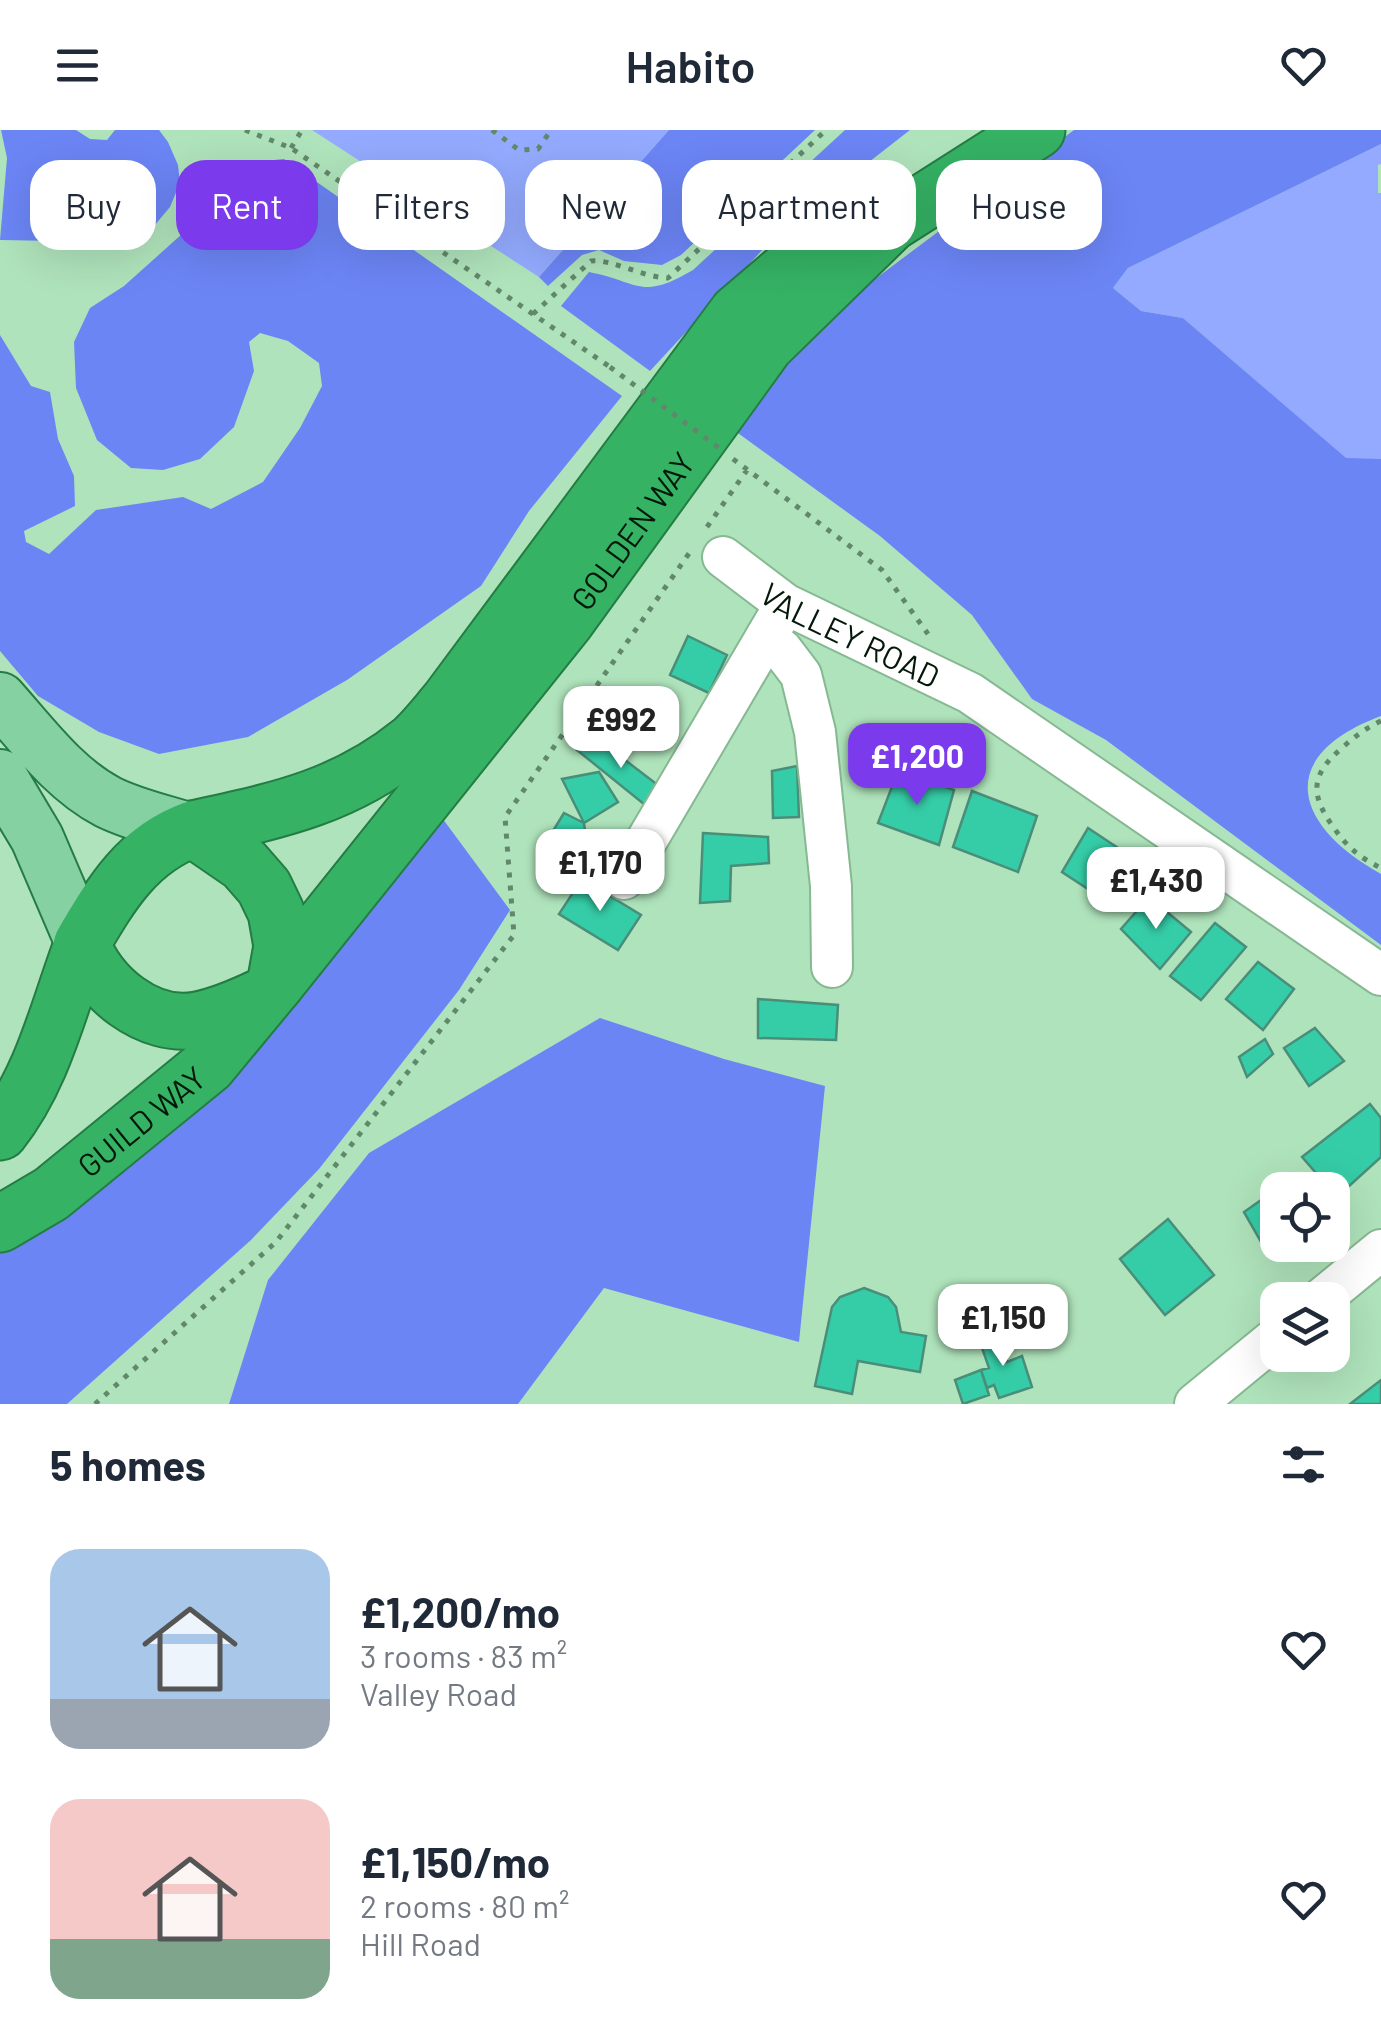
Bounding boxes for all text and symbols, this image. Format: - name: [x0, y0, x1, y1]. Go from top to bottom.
- icon: menu: [50, 38, 105, 93]
- text: Habito: [625, 38, 756, 92]
- icon: heart: [1276, 38, 1331, 93]
- chip: Buy: [30, 160, 156, 250]
- chip: Rent: [176, 160, 318, 250]
- chip: Filters: [338, 160, 505, 250]
- chip: New: [525, 160, 662, 250]
- chip: Apartment: [682, 160, 916, 250]
- chip: House: [936, 160, 1102, 250]
- street label: GOLDEN WAY: [562, 444, 702, 617]
- street label: VALLEY ROAD: [754, 574, 946, 695]
- pin: £992: [562, 686, 680, 771]
- text: £992: [585, 699, 657, 737]
- pin: £1,200: [836, 723, 998, 808]
- text: £1,200: [870, 736, 964, 774]
- pin: £1,170: [519, 829, 681, 914]
- text: £1,170: [558, 842, 642, 880]
- pin: £1,430: [1075, 847, 1237, 932]
- text: £1,430: [1109, 860, 1203, 898]
- street label: GUILD WAY: [69, 1058, 212, 1184]
- map controls: [1260, 1172, 1350, 1372]
- button: locate: [1260, 1172, 1350, 1262]
- button: layers: [1260, 1282, 1350, 1372]
- pin: £1,150: [922, 1284, 1084, 1369]
- text: £1,150: [960, 1297, 1046, 1335]
- icon: filters: [1276, 1437, 1331, 1492]
- text: 5 homes: [50, 1439, 206, 1489]
- text: £1,200/mo: [360, 1586, 560, 1636]
- icon: home: [130, 1589, 250, 1709]
- icon: heart: [1276, 1622, 1331, 1677]
- text: 3 rooms · 83 m²: [360, 1636, 567, 1674]
- text: Valley Road: [360, 1674, 517, 1712]
- text: £1,150/mo: [360, 1836, 550, 1886]
- icon: home: [130, 1839, 250, 1959]
- icon: heart: [1276, 1872, 1331, 1927]
- text: 2 rooms · 80 m²: [360, 1886, 569, 1924]
- text: Hill Road: [360, 1924, 481, 1962]

